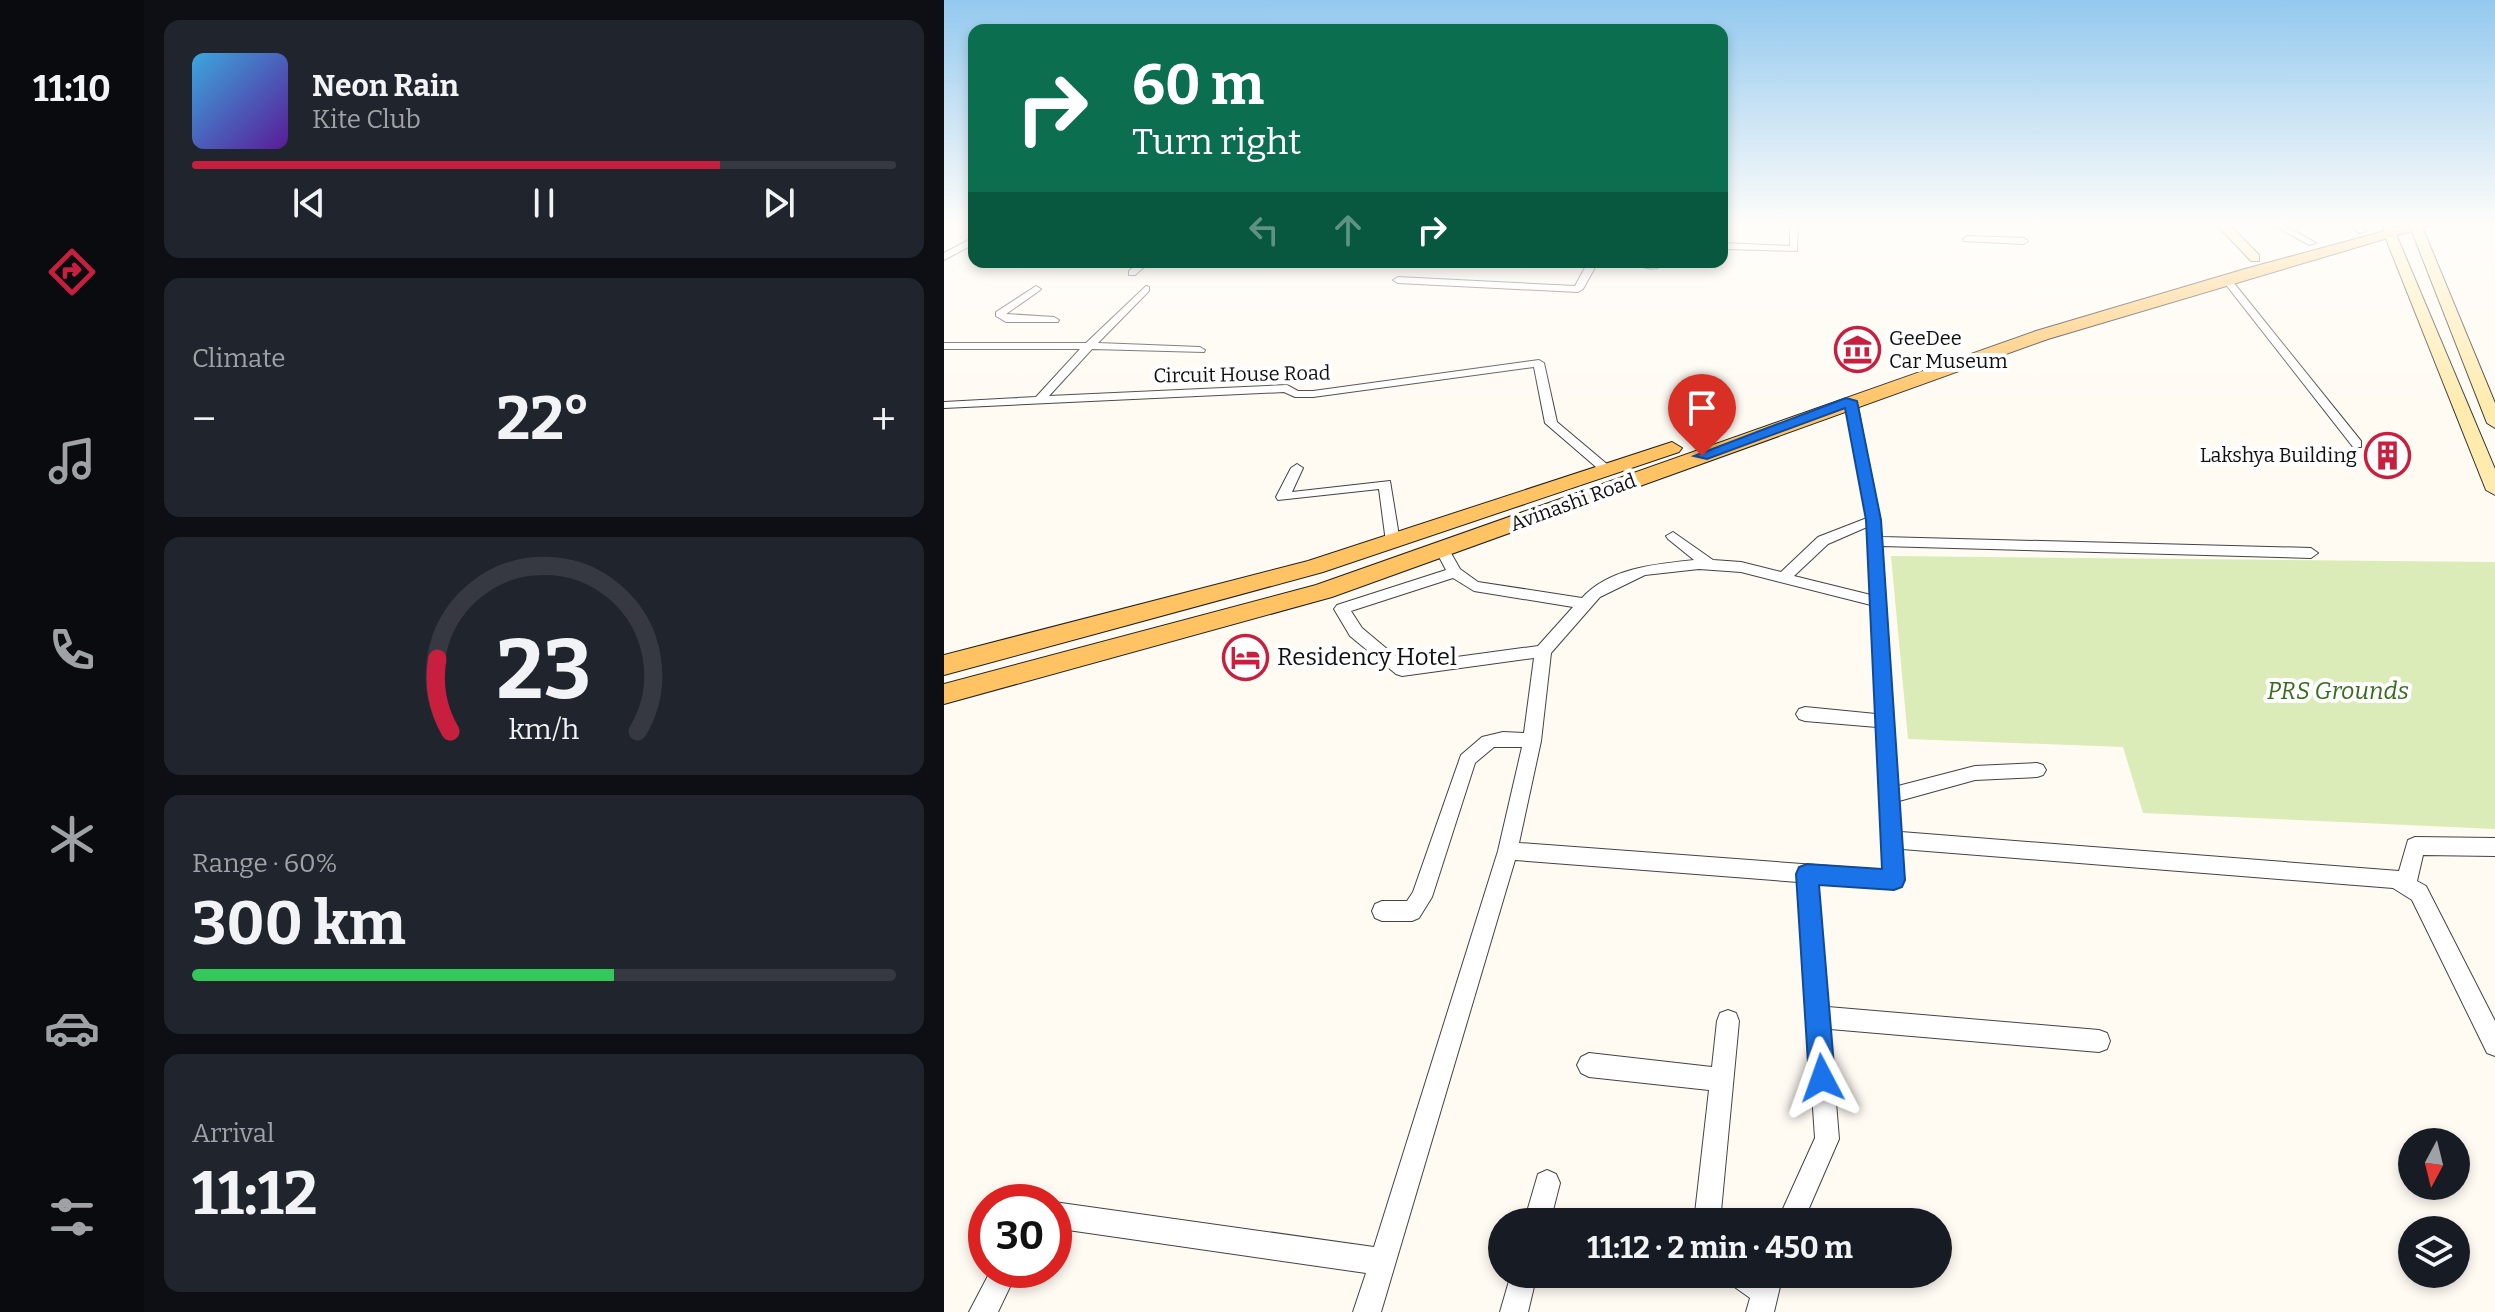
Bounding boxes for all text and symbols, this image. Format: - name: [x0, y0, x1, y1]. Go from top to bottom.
- text: 60 m: [1132, 52, 1264, 119]
- icon: right: [1000, 56, 1104, 160]
- text: 11:10: [33, 67, 111, 111]
- text: Neon Rain: [312, 68, 459, 104]
- text: Kite Club: [312, 104, 421, 135]
- text: Turn right: [1132, 120, 1301, 164]
- icon: previous: [287, 181, 331, 225]
- icon: pause: [522, 181, 566, 225]
- icon: next: [757, 181, 801, 225]
- icon: left: [1242, 208, 1286, 252]
- icon: ahead: [1326, 208, 1370, 252]
- icon: right: [1410, 208, 1454, 252]
- icon: directions: [44, 244, 100, 300]
- museum icon: GeeDee Car Museum: [1834, 326, 1882, 374]
- place label: GeeDee Car Museum: [1889, 326, 2007, 373]
- text: Climate: [192, 343, 286, 374]
- street label: Circuit House Road: [1153, 360, 1331, 388]
- pin: [1668, 374, 1736, 456]
- text: 22°: [497, 383, 591, 455]
- icon: arrive: [1680, 386, 1724, 430]
- text: −: [192, 393, 216, 446]
- text: +: [871, 393, 896, 446]
- building icon: Lakshya Building: [2364, 431, 2412, 479]
- icon: music: [44, 433, 100, 489]
- place label: Lakshya Building: [2200, 443, 2357, 467]
- street label: Avinashi Road: [1507, 468, 1639, 536]
- text: 23: [497, 620, 591, 720]
- icon: phone: [44, 622, 100, 678]
- hotel icon: Residency Hotel: [1222, 633, 1270, 681]
- place label: Residency Hotel: [1277, 643, 1457, 671]
- park label: PRS Grounds: [2267, 677, 2409, 705]
- text: km/h: [509, 712, 580, 747]
- icon: climate: [44, 811, 100, 867]
- text: Range · 60%: [192, 848, 338, 879]
- text: 300 km: [192, 888, 406, 960]
- icon: car: [44, 1000, 100, 1056]
- position arrow: [1780, 1036, 1864, 1120]
- text: Arrival: [192, 1118, 274, 1149]
- north arrow: [2398, 1128, 2470, 1200]
- map controls: [2398, 1128, 2470, 1288]
- text: 11:12: [192, 1158, 318, 1230]
- speed limit sign: 30: [968, 1184, 1072, 1288]
- icon: filters: [44, 1189, 100, 1245]
- button: layers: [2398, 1216, 2470, 1288]
- text: 11:12 · 2 min · 450 m: [1587, 1230, 1853, 1266]

